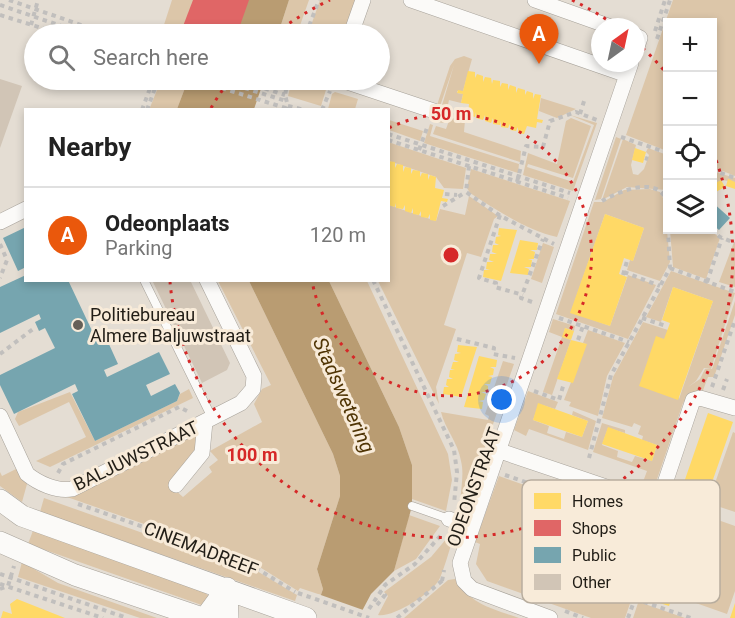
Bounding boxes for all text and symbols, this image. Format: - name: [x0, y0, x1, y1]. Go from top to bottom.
- pin: A: [520, 14, 558, 64]
- north arrow: [591, 18, 645, 72]
- map controls: [663, 18, 717, 234]
- button: +: [663, 18, 717, 72]
- search box: [24, 24, 390, 90]
- icon: search: [45, 41, 78, 74]
- text: Search here: [93, 45, 209, 70]
- button: −: [663, 72, 717, 126]
- text: 50 m: [431, 103, 471, 124]
- button: locate: [663, 126, 717, 180]
- text: Nearby: [48, 132, 131, 162]
- button: layers: [663, 180, 717, 234]
- text: Odeonplaats: [105, 211, 230, 236]
- text: A: [61, 223, 74, 247]
- text: 120 m: [310, 223, 366, 247]
- text: Parking: [105, 236, 172, 260]
- centre of rings: [441, 245, 461, 265]
- place label: Politiebureau Almere Baljuwstraat: [90, 304, 251, 346]
- marker: Politiebureau Almere Baljuwstraat: [71, 318, 85, 332]
- water label: Stadswetering: [308, 334, 380, 457]
- your location: [487, 385, 516, 414]
- street label: BALJUWSTRAAT: [70, 416, 202, 495]
- street label: ODEONSTRAAT: [442, 424, 505, 549]
- text: 100 m: [226, 444, 278, 465]
- legend: [522, 480, 720, 603]
- text: Homes: [572, 492, 623, 511]
- street label: CINEMADREEF: [141, 517, 261, 580]
- text: Shops: [572, 519, 617, 538]
- text: Public: [572, 546, 616, 565]
- text: Other: [572, 573, 612, 592]

